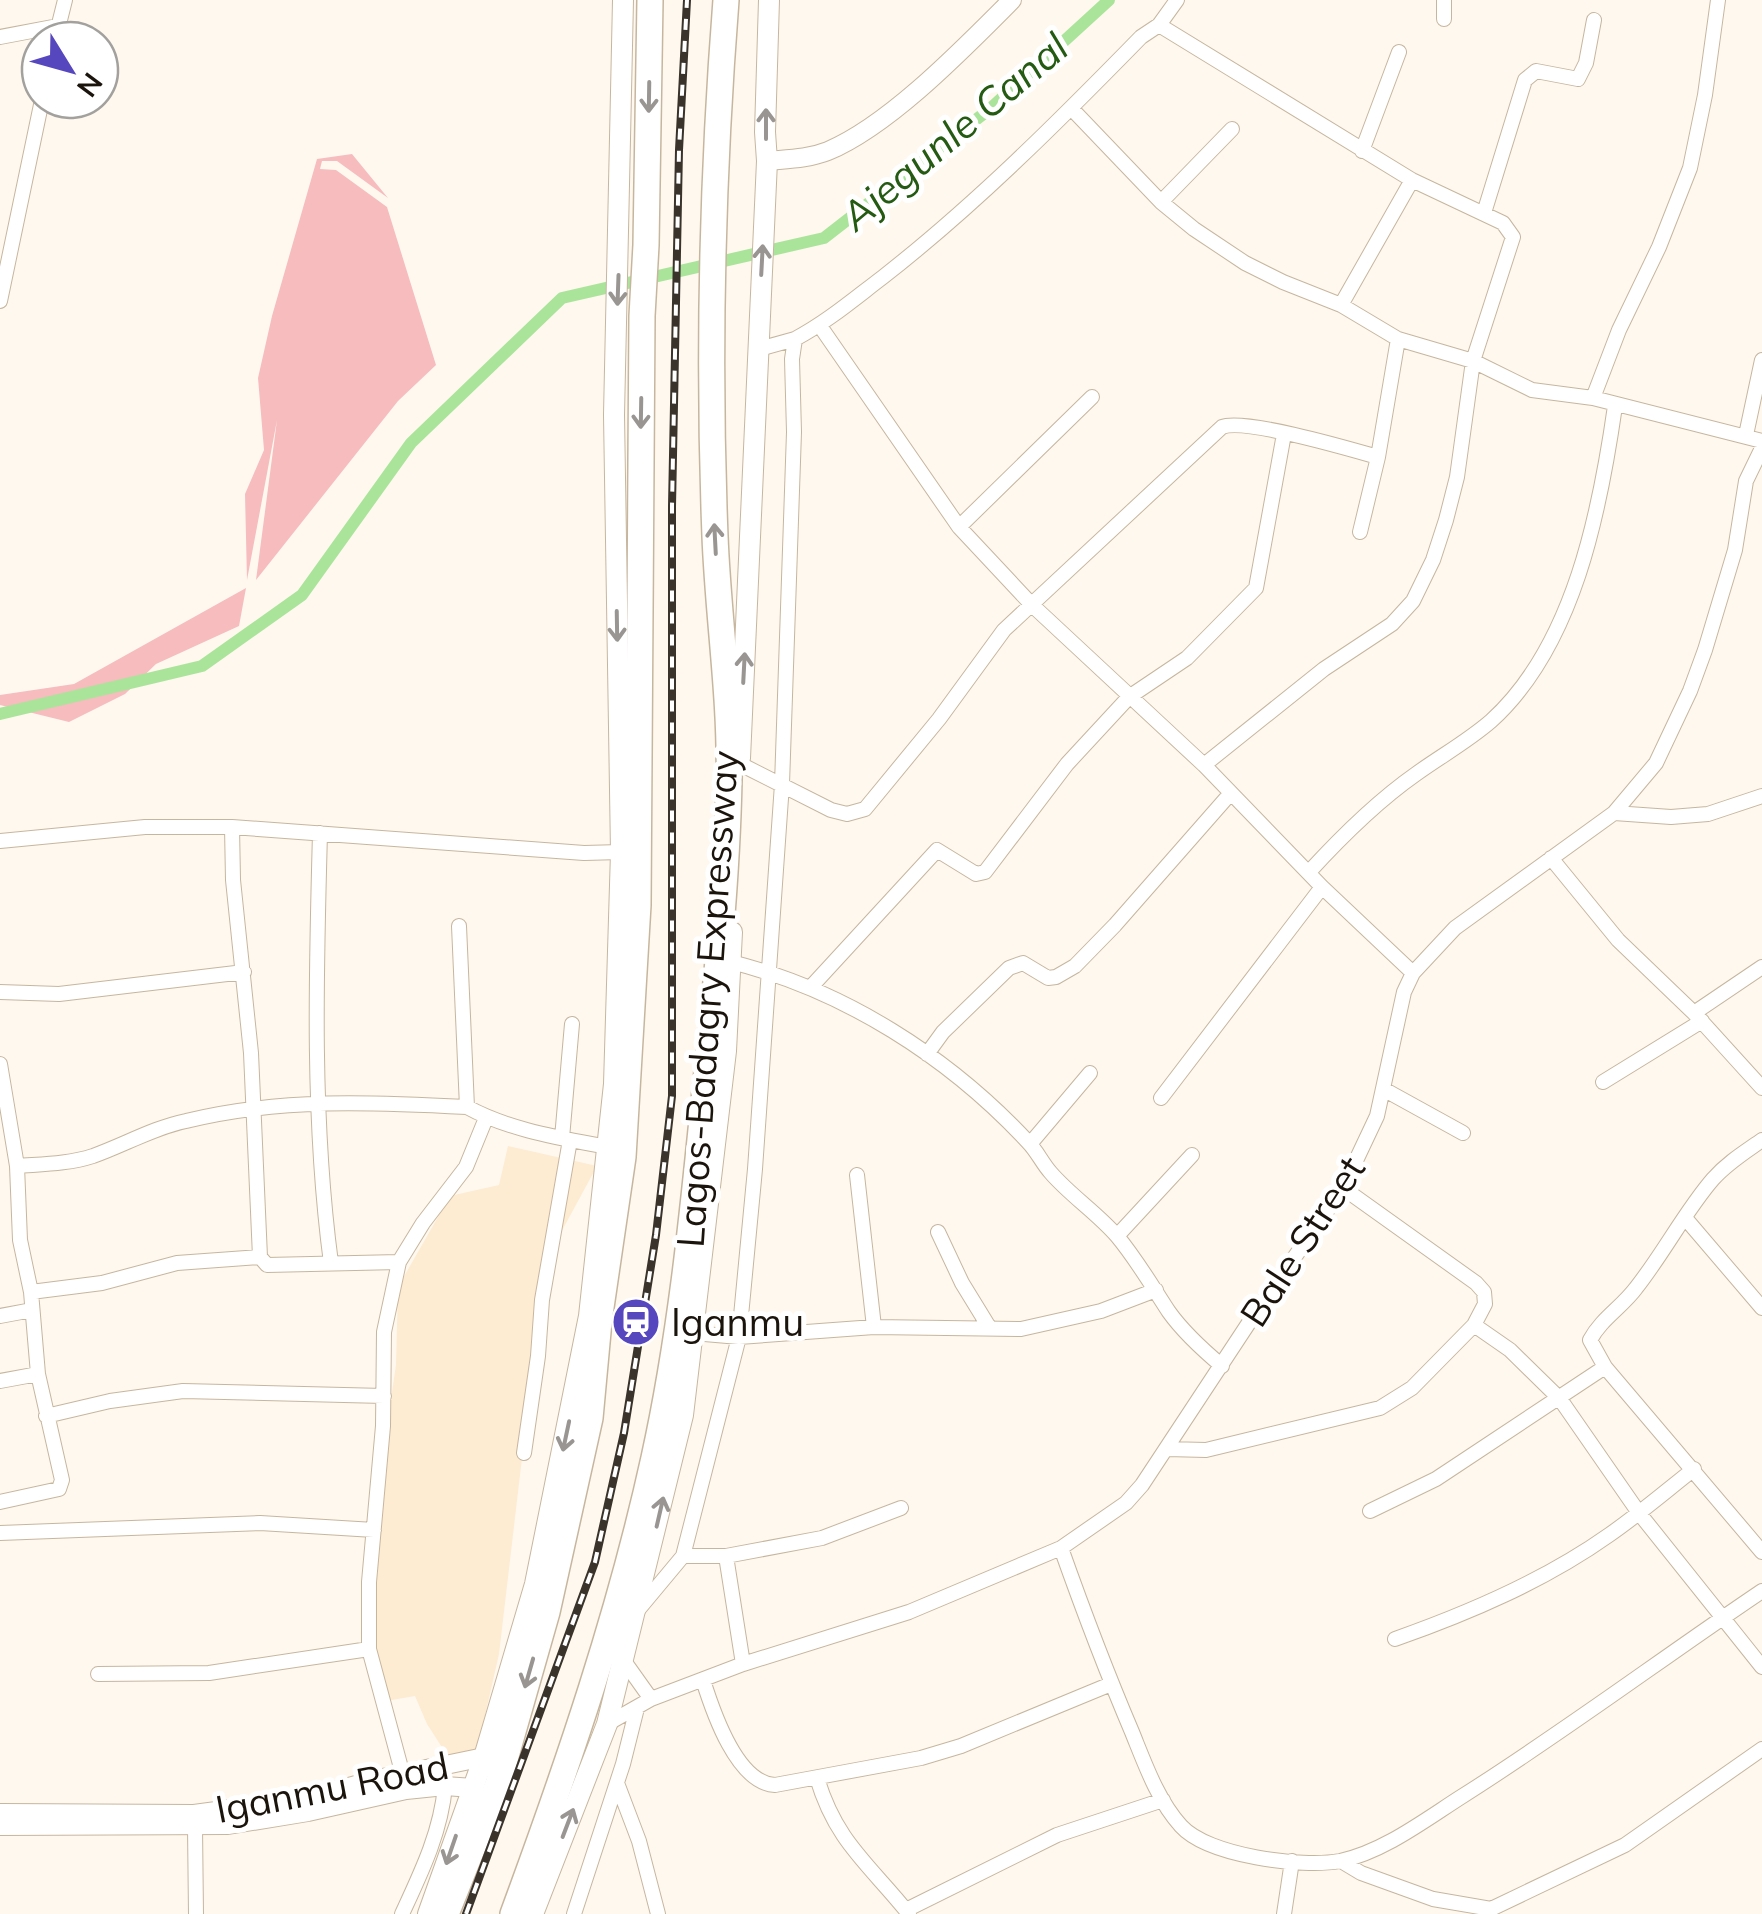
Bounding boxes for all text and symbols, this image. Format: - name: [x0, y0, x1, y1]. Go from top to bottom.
- north arrow: [20, 20, 120, 120]
- water label: Ajegunle Canal: [830, 21, 1078, 241]
- text: N: [70, 66, 111, 104]
- one-way arrow: [640, 81, 659, 113]
- one-way arrow: [756, 108, 775, 140]
- one-way arrow: [753, 244, 772, 276]
- one-way arrow: [608, 273, 627, 305]
- one-way arrow: [632, 396, 650, 429]
- one-way arrow: [706, 523, 725, 555]
- one-way arrow: [608, 610, 627, 642]
- one-way arrow: [735, 652, 754, 684]
- street label: Lagos-Badagry Expressway: [666, 749, 748, 1249]
- street label: Bale Street: [1229, 1147, 1375, 1335]
- station icon: Iganmu: [610, 1296, 662, 1348]
- place label: Iganmu: [671, 1298, 804, 1346]
- one-way arrow: [555, 1419, 574, 1451]
- one-way arrow: [652, 1497, 670, 1529]
- one-way arrow: [519, 1657, 538, 1688]
- street label: Iganmu Road: [211, 1741, 453, 1833]
- one-way arrow: [561, 1809, 579, 1839]
- one-way arrow: [441, 1833, 459, 1864]

